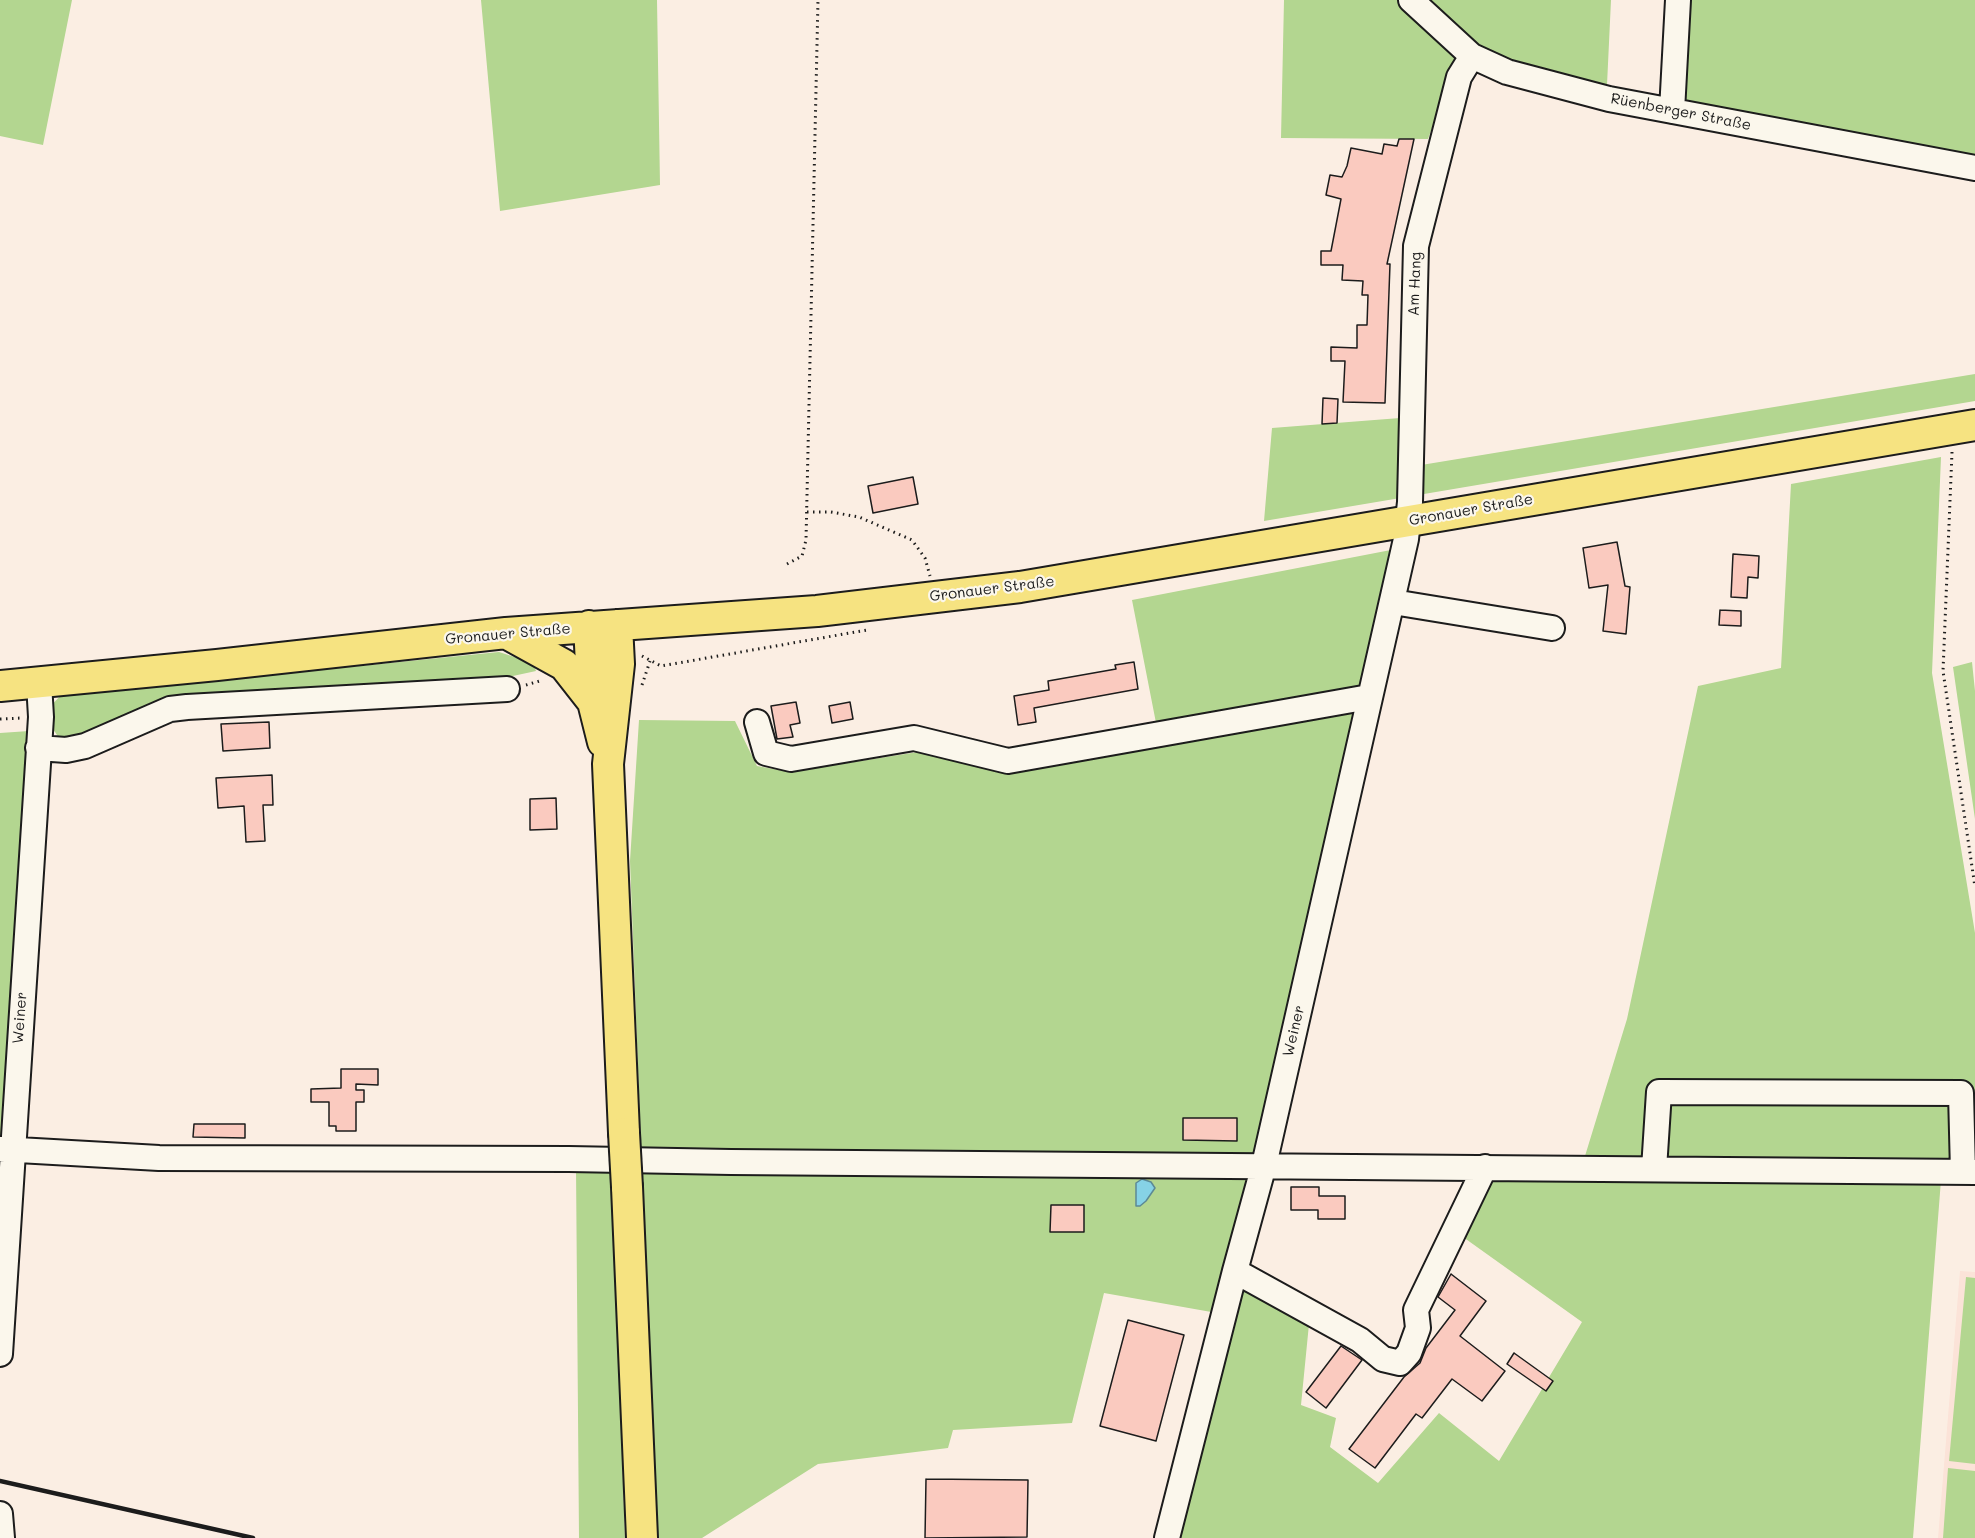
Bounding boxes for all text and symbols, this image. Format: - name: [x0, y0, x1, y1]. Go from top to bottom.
- street label: Rüenberger Straße: [1609, 90, 1753, 134]
- street label: Am Hang: [1405, 252, 1425, 316]
- street label: Gronauer Straße: [1408, 490, 1534, 530]
- street label: Gronauer Straße: [929, 572, 1055, 606]
- street label: Gronauer Straße: [445, 620, 571, 648]
- street label: Weiner: [9, 991, 31, 1045]
- street label: Weiner: [1279, 1004, 1309, 1058]

